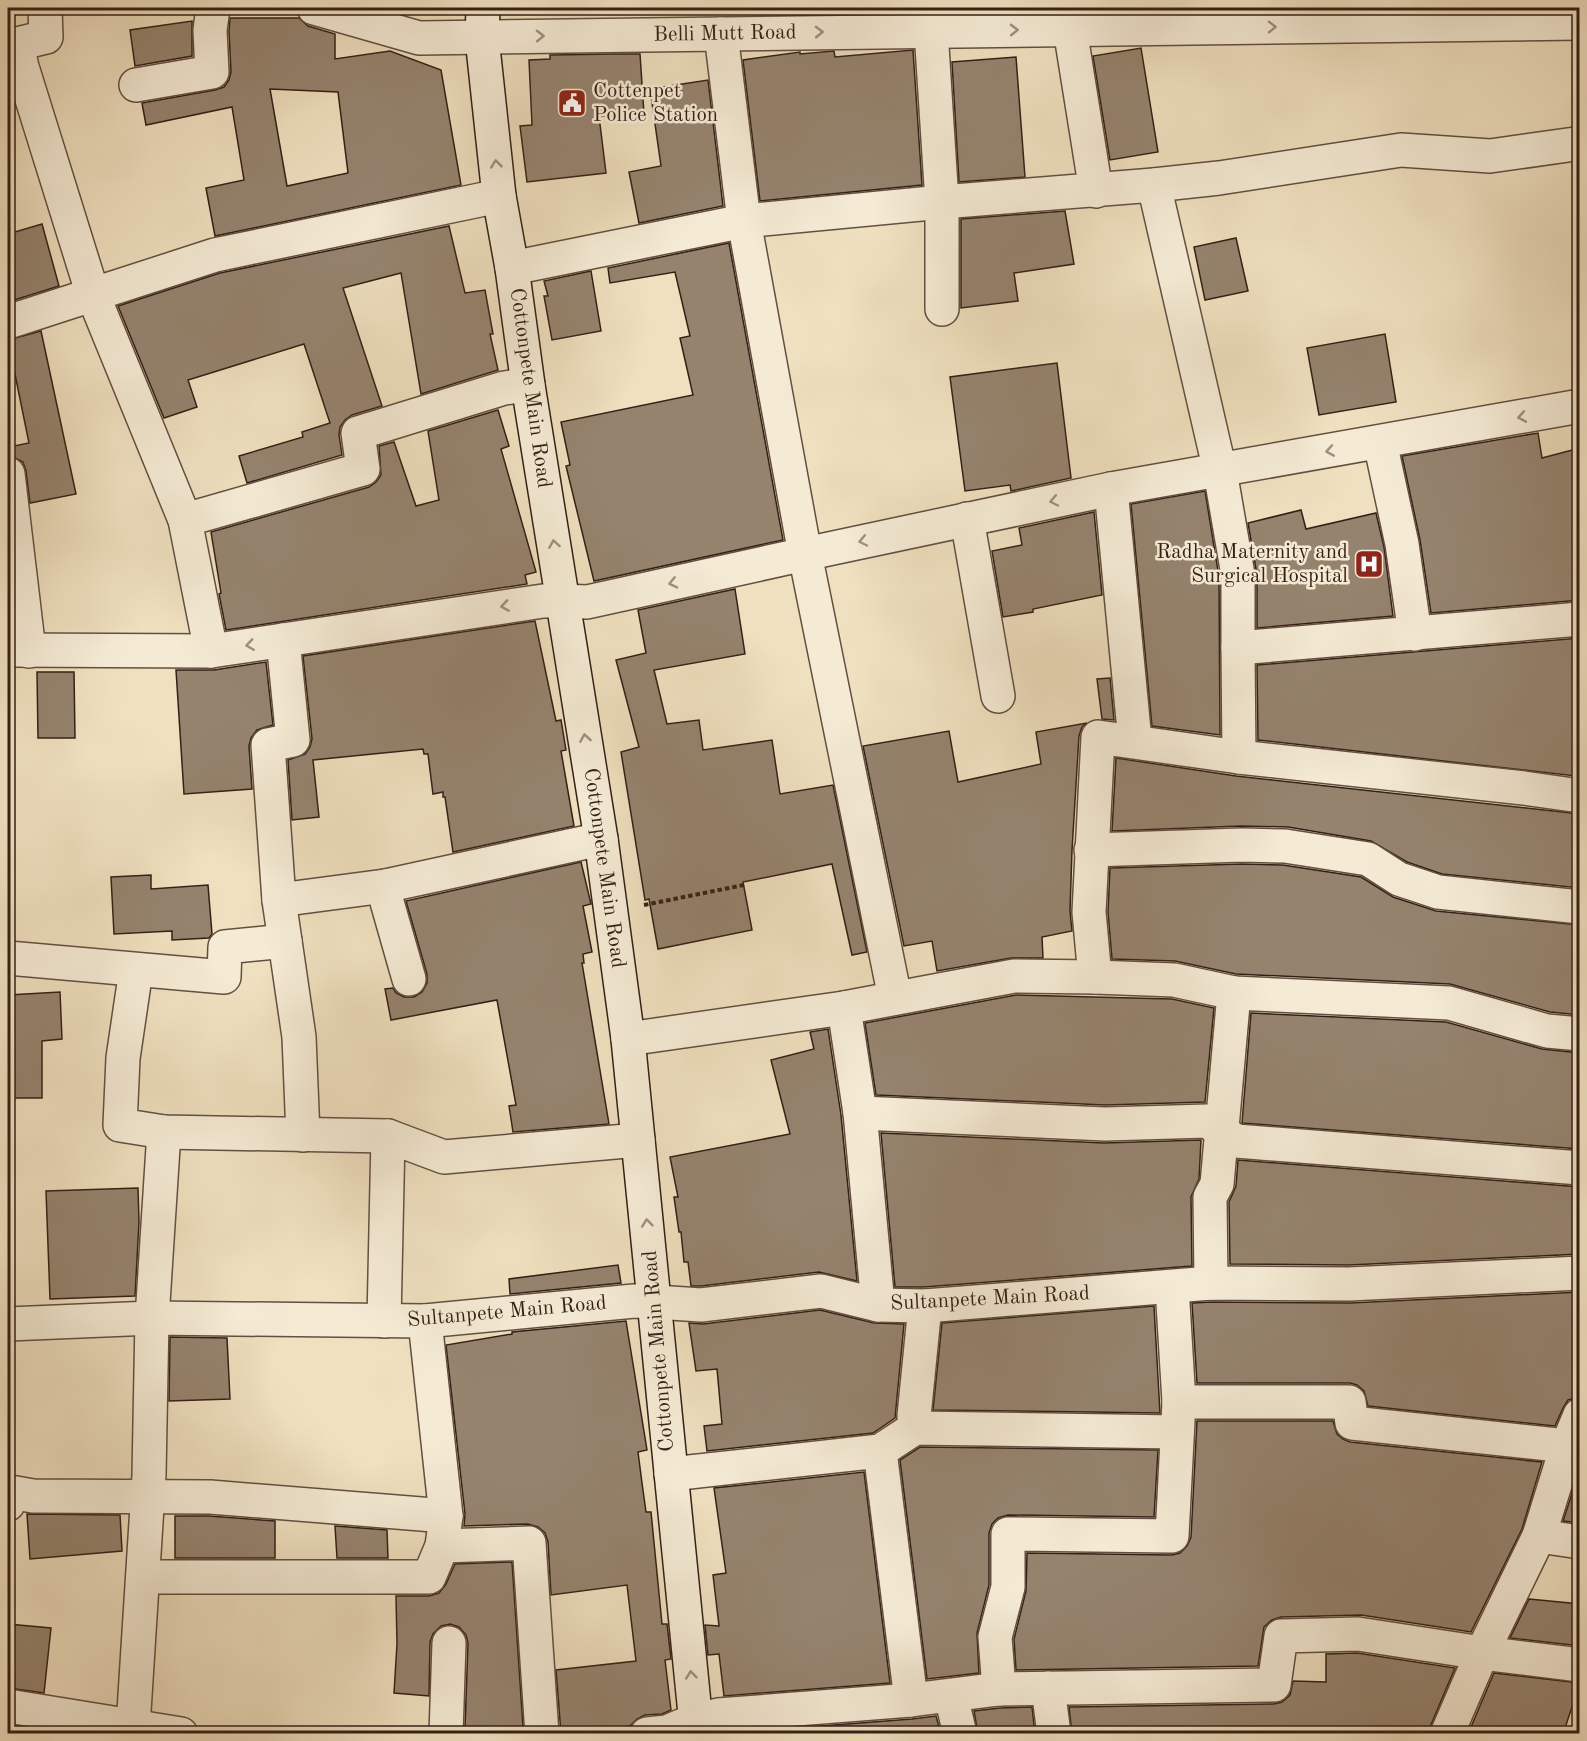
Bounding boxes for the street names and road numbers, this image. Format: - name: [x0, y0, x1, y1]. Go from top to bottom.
- street label: Belli Mutt Road: [653, 22, 797, 46]
- street label: Cottonpete Main Road: [506, 287, 554, 490]
- street label: Cottonpete Main Road: [580, 767, 628, 970]
- street label: Cottonpete Main Road: [640, 1249, 678, 1453]
- street label: Sultanpete Main Road: [890, 1283, 1090, 1315]
- street label: Sultanpete Main Road: [406, 1293, 608, 1331]

